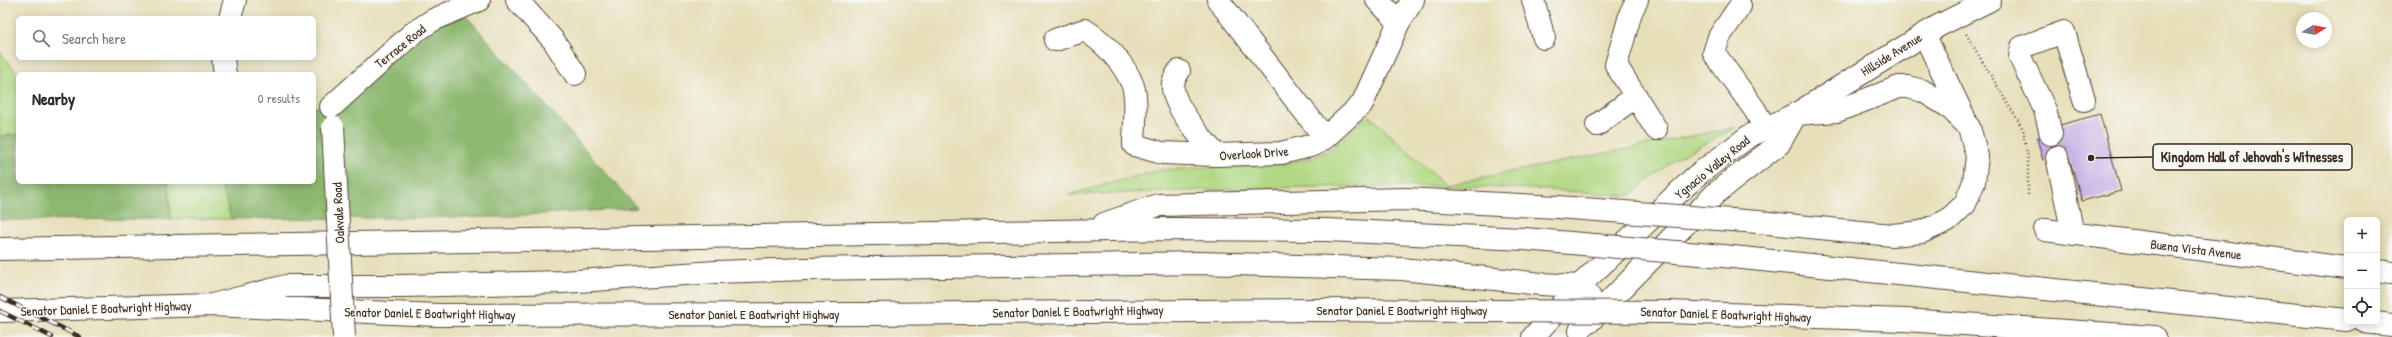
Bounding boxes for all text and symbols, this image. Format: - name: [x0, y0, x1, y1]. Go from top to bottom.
- north arrow: [2296, 12, 2332, 48]
- search box: [16, 16, 316, 60]
- street label: Terrace Road: [371, 20, 429, 72]
- icon: search: [30, 27, 52, 49]
- text: Search here: [62, 28, 126, 49]
- street label: Hillside Avenue: [1857, 28, 1925, 80]
- text: Nearby: [32, 87, 75, 110]
- text: 0 results: [258, 89, 300, 107]
- street label: Ygnacio Valley Road: [1671, 131, 1753, 203]
- street label: Overlook Drive: [1219, 142, 1289, 164]
- callout: Kingdom Hall of Jehovah's Witnesses: [2153, 144, 2352, 170]
- text: Kingdom Hall of Jehovah's Witnesses: [2161, 147, 2344, 168]
- street label: Oakvale Road: [327, 182, 349, 244]
- map controls: [2344, 217, 2380, 325]
- button: +: [2344, 217, 2380, 253]
- street label: Buena Vista Avenue: [2149, 234, 2243, 264]
- button: −: [2344, 253, 2380, 289]
- button: locate: [2344, 289, 2380, 325]
- street label: Senator Daniel E Boatwright Highway: [20, 296, 192, 320]
- street label: Senator Daniel E Boatwright Highway: [992, 300, 1164, 321]
- street label: Senator Daniel E Boatwright Highway: [1316, 301, 1488, 319]
- street label: Senator Daniel E Boatwright Highway: [1640, 302, 1812, 326]
- street label: Senator Daniel E Boatwright Highway: [344, 303, 516, 324]
- street label: Senator Daniel E Boatwright Highway: [668, 305, 840, 323]

